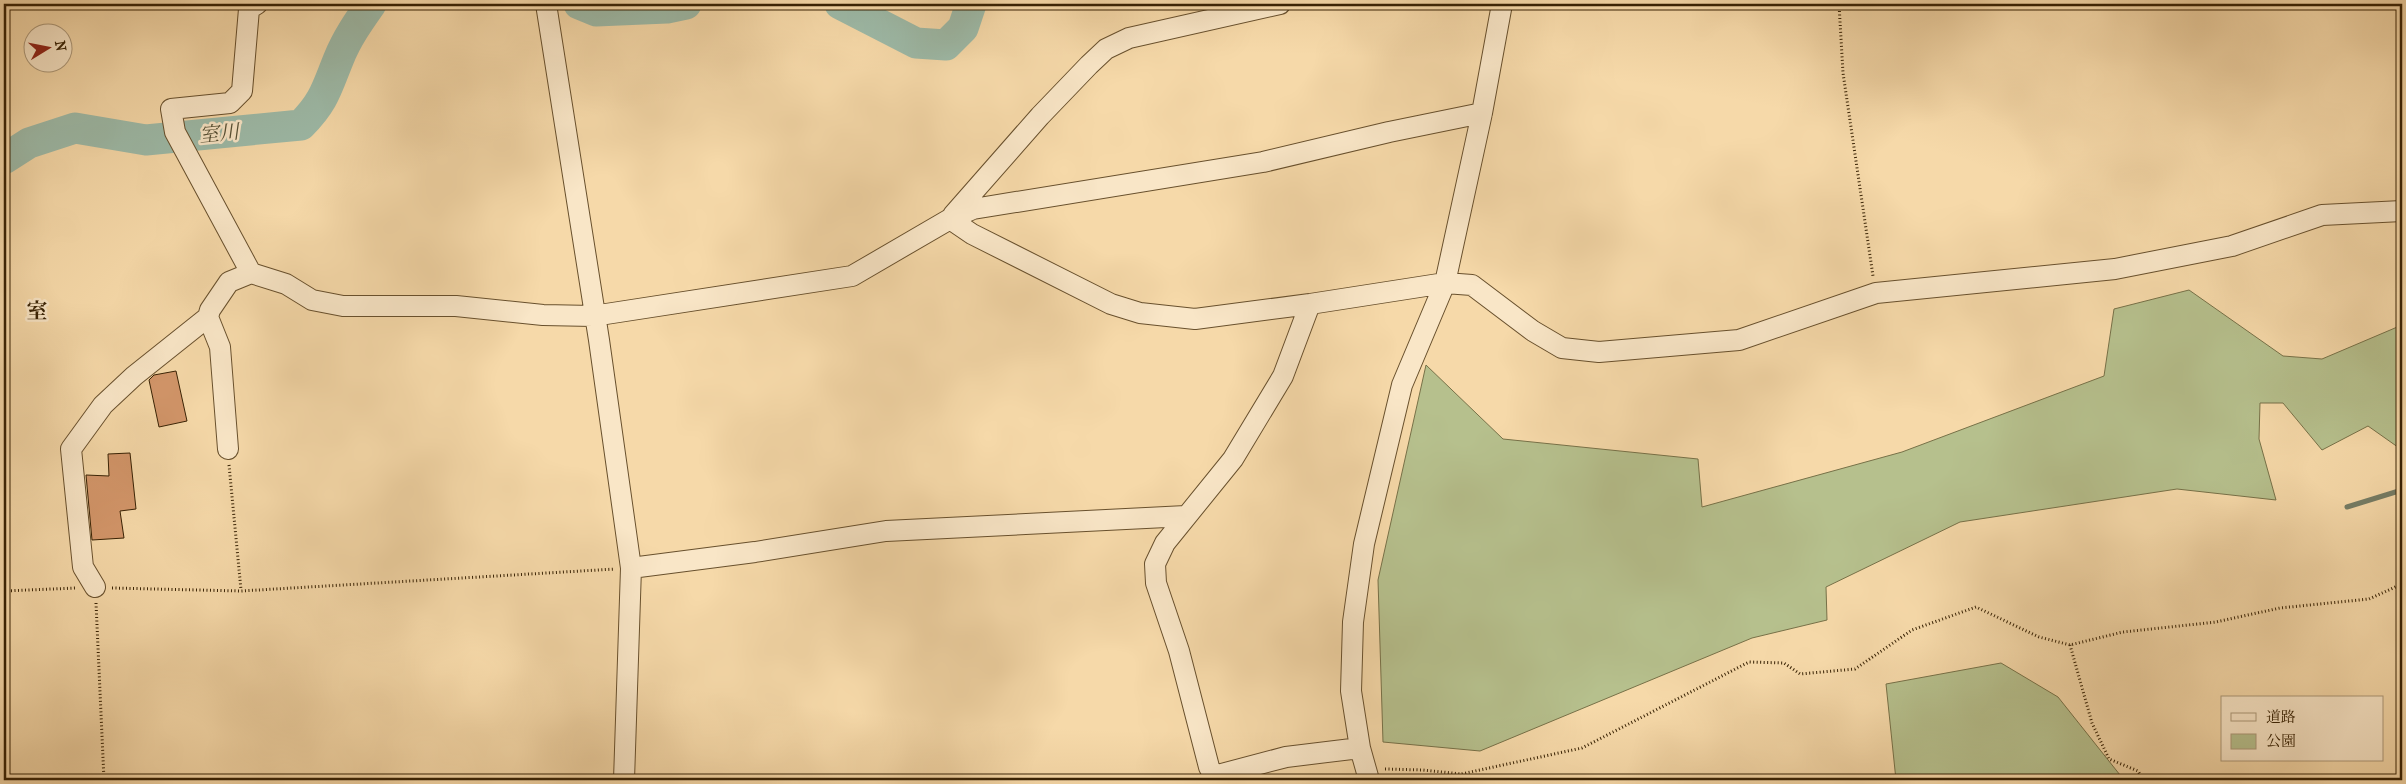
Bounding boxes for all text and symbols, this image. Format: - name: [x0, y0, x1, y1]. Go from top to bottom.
- north arrow: [22, 22, 72, 72]
- text: N: [51, 39, 70, 53]
- water label: 室川: [198, 120, 242, 147]
- district label: 室: [27, 299, 48, 323]
- legend: [2221, 696, 2384, 762]
- text: 道路: [2266, 708, 2296, 726]
- text: 公園: [2266, 732, 2296, 750]

